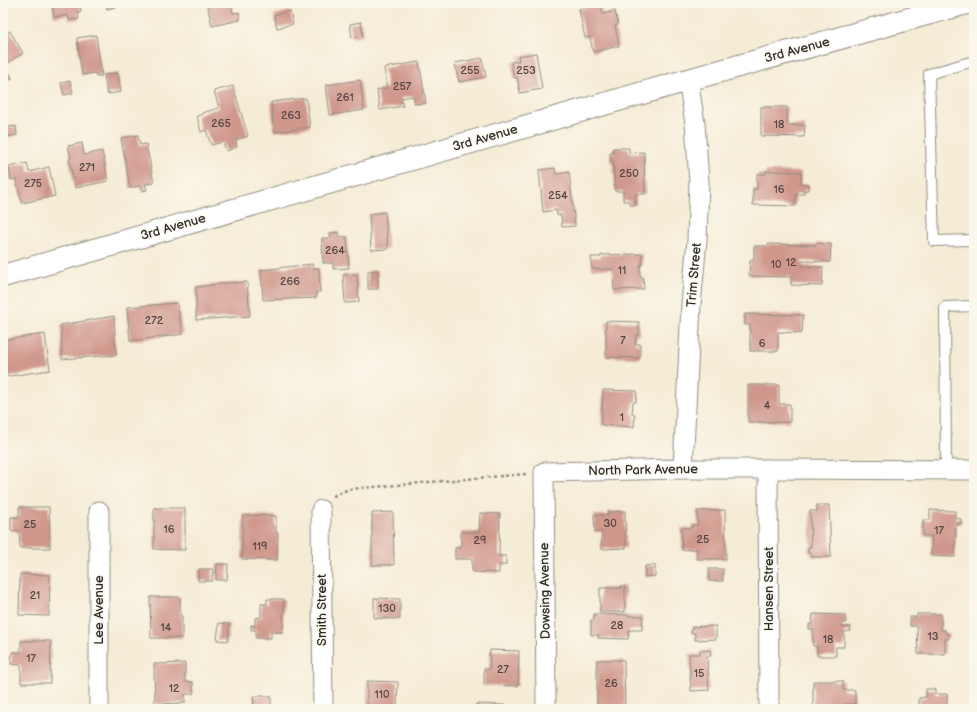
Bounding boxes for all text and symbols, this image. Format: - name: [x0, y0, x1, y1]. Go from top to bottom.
- street label: 3rd Avenue: [763, 34, 832, 66]
- house number: 255: [460, 64, 480, 77]
- house number: 253: [516, 64, 536, 77]
- house number: 257: [393, 80, 412, 93]
- house number: 261: [336, 91, 354, 104]
- house number: 263: [281, 109, 301, 122]
- house number: 265: [211, 117, 231, 130]
- house number: 18: [774, 118, 784, 131]
- street label: 3rd Avenue: [451, 121, 520, 155]
- house number: 271: [79, 161, 95, 174]
- house number: 250: [619, 167, 639, 180]
- house number: 275: [24, 177, 42, 190]
- house number: 16: [774, 183, 785, 196]
- house number: 254: [548, 189, 568, 202]
- street label: 3rd Avenue: [139, 210, 208, 244]
- street label: Trim Street: [683, 242, 705, 308]
- house number: 264: [325, 244, 345, 257]
- house number: 12: [786, 256, 797, 269]
- house number: 10: [771, 258, 782, 271]
- house number: 11: [618, 264, 626, 277]
- house number: 266: [280, 275, 300, 288]
- house number: 272: [145, 314, 164, 327]
- house number: 7: [620, 334, 626, 347]
- house number: 6: [759, 337, 766, 350]
- house number: 4: [764, 399, 771, 412]
- house number: 1: [620, 411, 624, 424]
- street label: North Park Avenue: [588, 461, 698, 479]
- house number: 30: [603, 517, 617, 530]
- house number: 25: [24, 518, 36, 531]
- house number: 16: [164, 523, 175, 536]
- house number: 17: [934, 524, 944, 537]
- house number: 25: [697, 533, 709, 546]
- house number: 29: [474, 534, 486, 547]
- house number: 119: [253, 540, 267, 553]
- street label: Dowsing Avenue: [536, 542, 554, 640]
- street label: Hansen Street: [761, 547, 777, 631]
- street label: Smith Street: [314, 574, 330, 646]
- street label: Lee Avenue: [91, 575, 107, 645]
- house number: 21: [30, 589, 40, 602]
- house number: 130: [378, 602, 396, 615]
- house number: 28: [611, 619, 623, 632]
- house number: 14: [161, 621, 172, 634]
- house number: 13: [927, 630, 939, 643]
- house number: 18: [823, 633, 833, 646]
- house number: 17: [26, 652, 36, 665]
- house number: 27: [497, 663, 510, 676]
- house number: 15: [694, 667, 704, 680]
- house number: 26: [604, 677, 618, 690]
- house number: 12: [169, 682, 180, 695]
- house number: 110: [375, 688, 390, 701]

